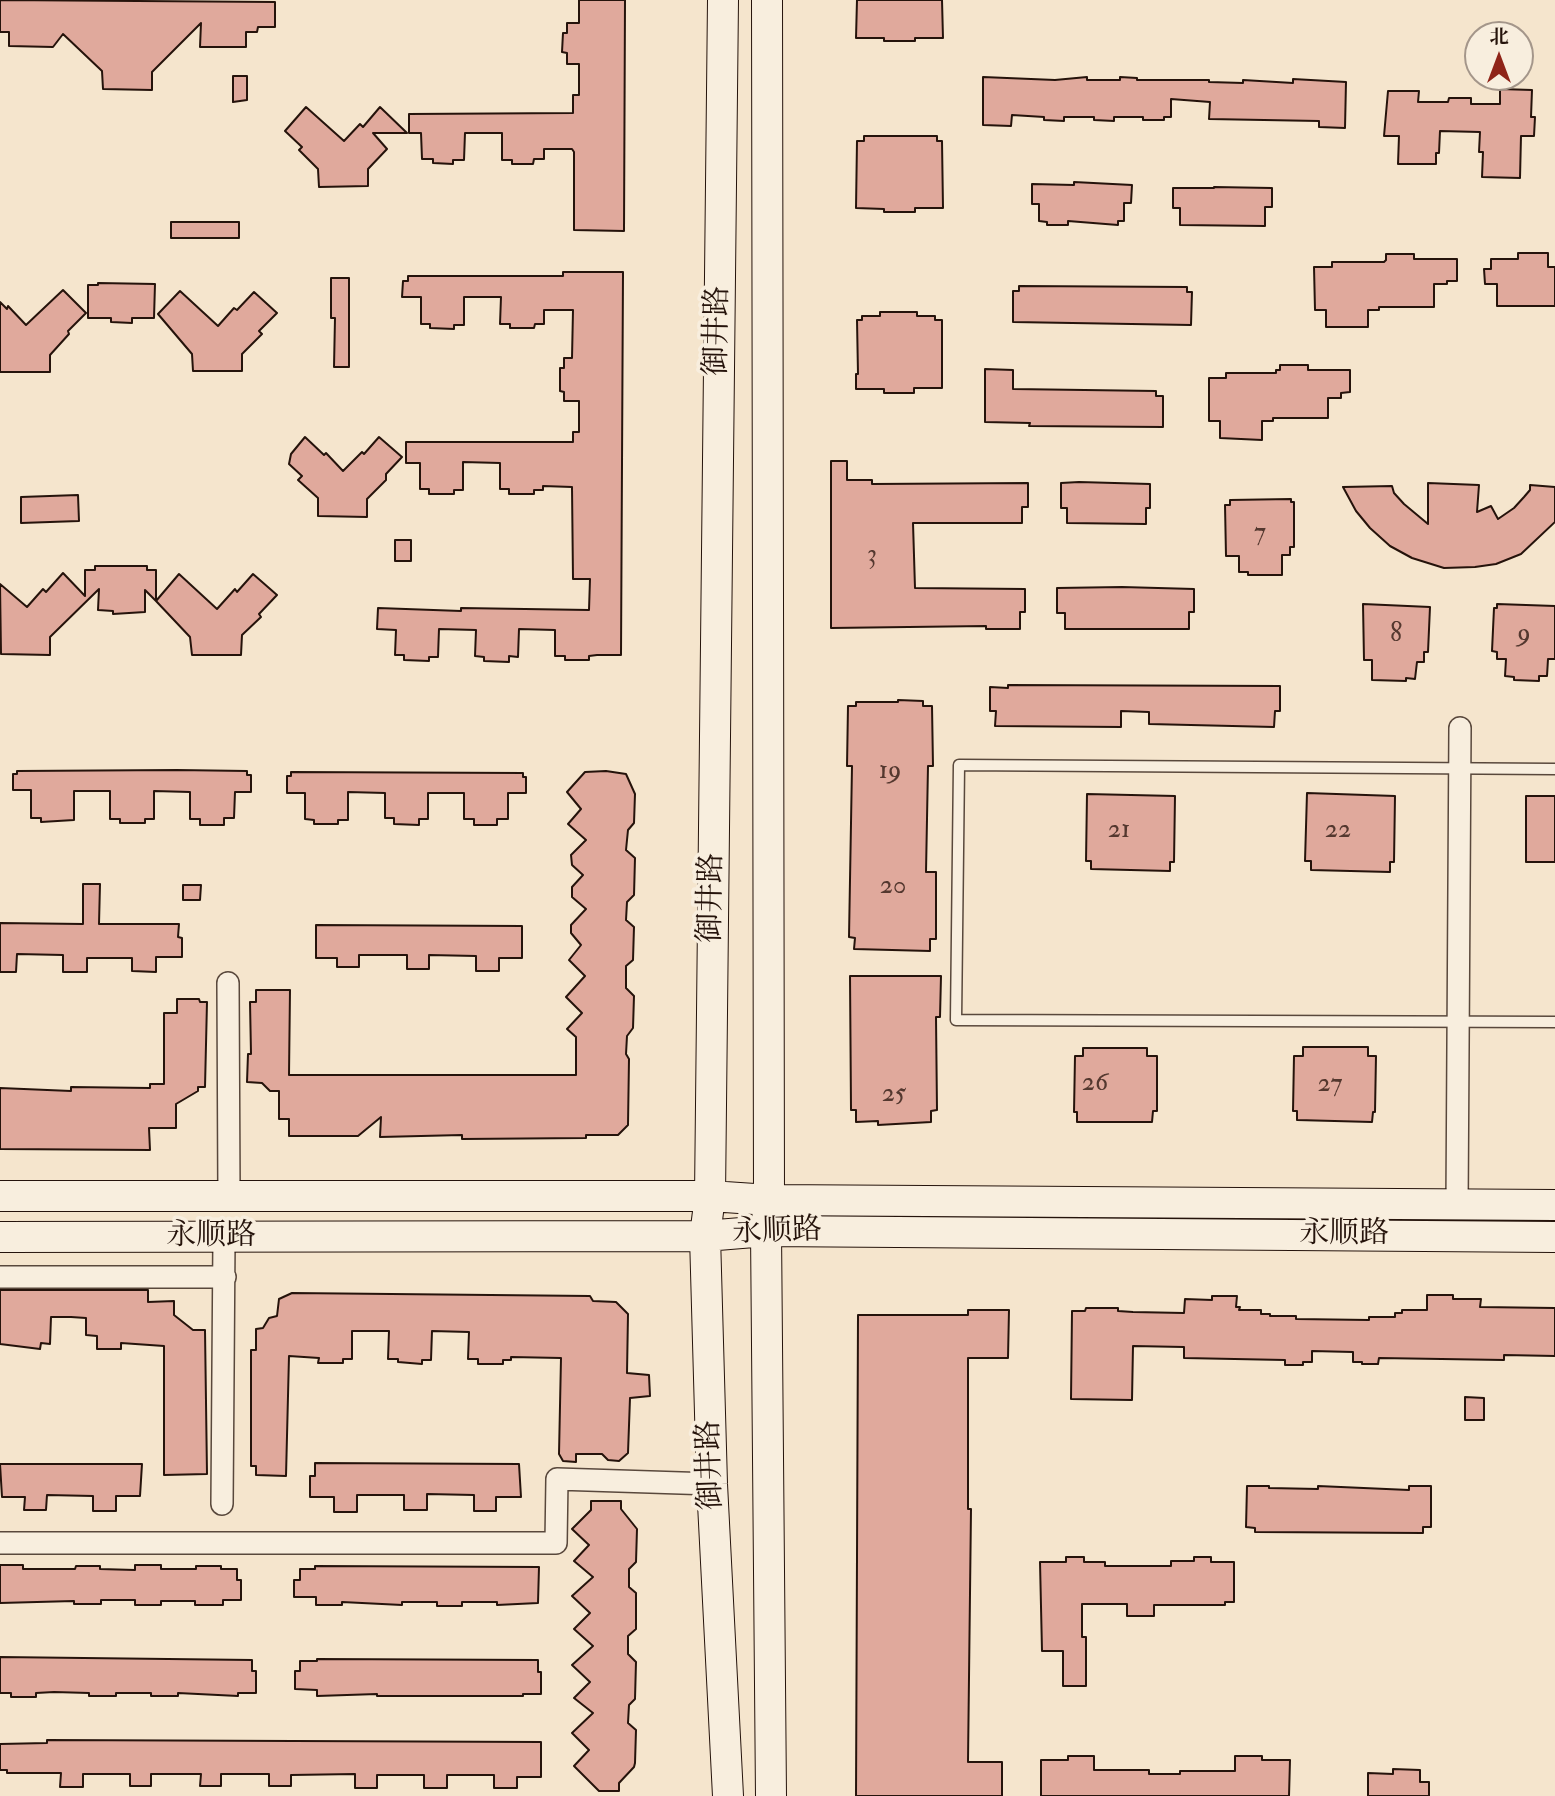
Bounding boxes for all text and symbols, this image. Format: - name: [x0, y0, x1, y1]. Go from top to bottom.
- north arrow: [1464, 21, 1534, 91]
- text: 北: [1489, 25, 1509, 49]
- street label: 御井路: [700, 286, 738, 376]
- house number: 7: [1254, 518, 1266, 550]
- house number: 3: [867, 540, 877, 572]
- house number: 8: [1390, 619, 1402, 651]
- house number: 9: [1517, 619, 1531, 651]
- house number: 19: [879, 756, 901, 788]
- house number: 21: [1108, 815, 1130, 847]
- house number: 22: [1325, 815, 1351, 847]
- street label: 御井路: [694, 853, 732, 943]
- house number: 20: [880, 871, 906, 903]
- house number: 26: [1082, 1068, 1108, 1100]
- house number: 27: [1317, 1069, 1343, 1101]
- house number: 25: [882, 1079, 906, 1111]
- street label: 永顺路: [731, 1213, 823, 1253]
- street label: 永顺路: [1299, 1218, 1389, 1254]
- street label: 永顺路: [166, 1220, 256, 1256]
- street label: 御井路: [692, 1419, 732, 1511]

